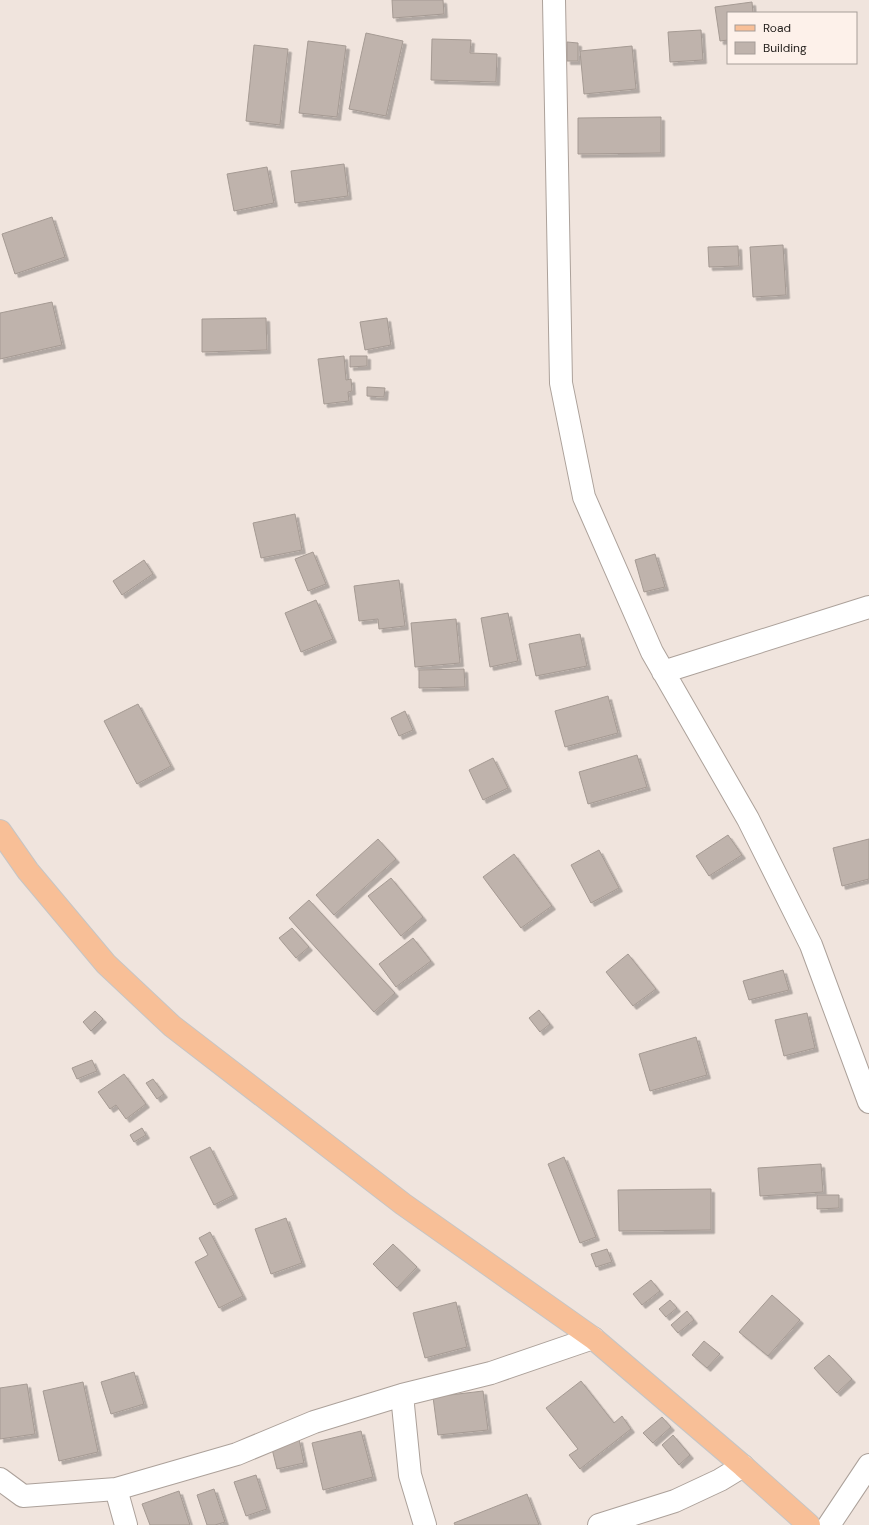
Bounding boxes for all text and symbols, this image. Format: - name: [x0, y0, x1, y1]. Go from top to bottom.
- legend: [727, 12, 857, 64]
- text: Road: [763, 20, 791, 36]
- text: Building: [763, 40, 807, 56]

